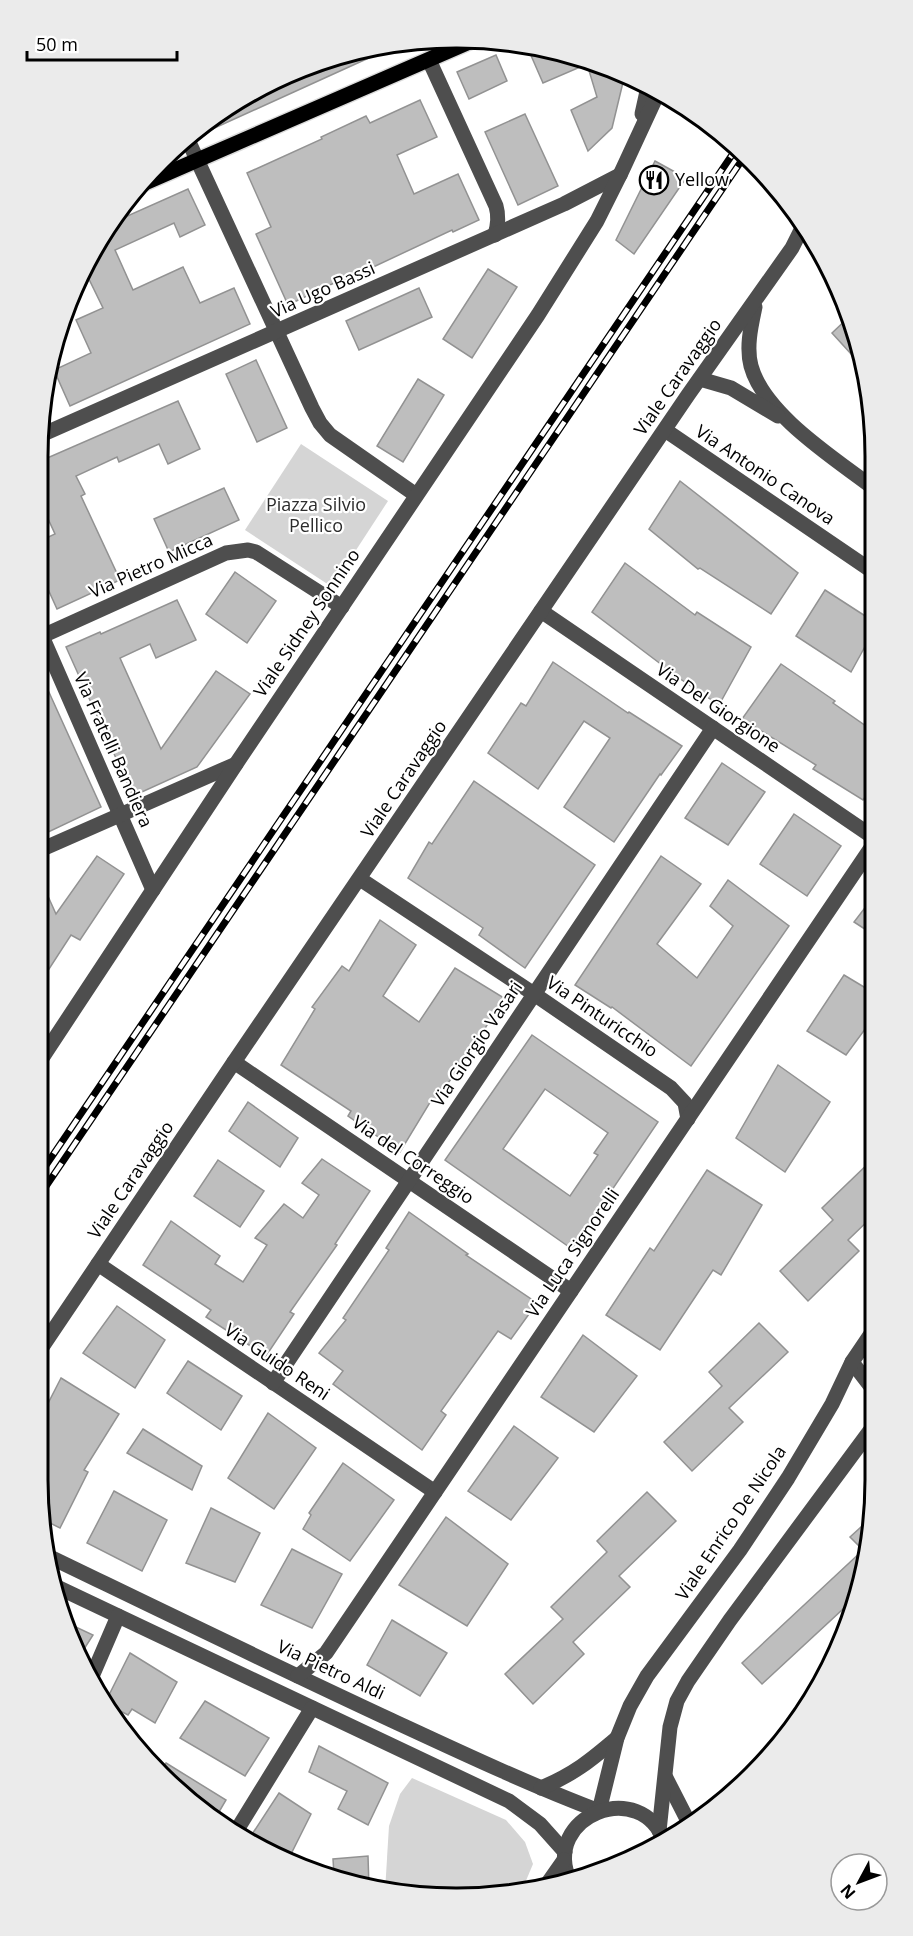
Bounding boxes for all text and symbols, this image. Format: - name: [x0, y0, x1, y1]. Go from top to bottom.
- scale bar: [27, 24, 177, 62]
- text: 50 m: [36, 32, 78, 56]
- restaurant icon: Yellow: [638, 164, 670, 196]
- place label: Yellow: [675, 167, 729, 191]
- street label: Via Ugo Bassi: [267, 255, 378, 323]
- street label: Viale Caravaggio: [628, 313, 726, 440]
- street label: Via Antonio Canova: [691, 419, 840, 530]
- park label: Piazza Silvio Pellico: [266, 492, 366, 537]
- street label: Via Pietro Micca: [85, 527, 216, 603]
- street label: Viale Sidney Sonnino: [248, 544, 365, 701]
- street label: Via Del Giorgione: [652, 657, 785, 758]
- street label: Via Fratelli Bandiera: [69, 668, 159, 831]
- street label: Viale Caravaggio: [355, 715, 451, 842]
- street label: Via Pinturicchio: [542, 970, 663, 1062]
- street label: Via Giorgio Vasari: [425, 976, 527, 1111]
- street label: Via del Correggio: [348, 1109, 479, 1209]
- street label: Viale Caravaggio: [82, 1116, 178, 1243]
- street label: Via Luca Signorelli: [520, 1183, 624, 1322]
- street label: Via Guido Reni: [220, 1317, 335, 1405]
- street label: Viale Enrico De Nicola: [669, 1440, 791, 1604]
- street label: Via Pietro Aldi: [274, 1634, 389, 1705]
- north arrow: [829, 1852, 889, 1912]
- text: N: [835, 1880, 860, 1904]

